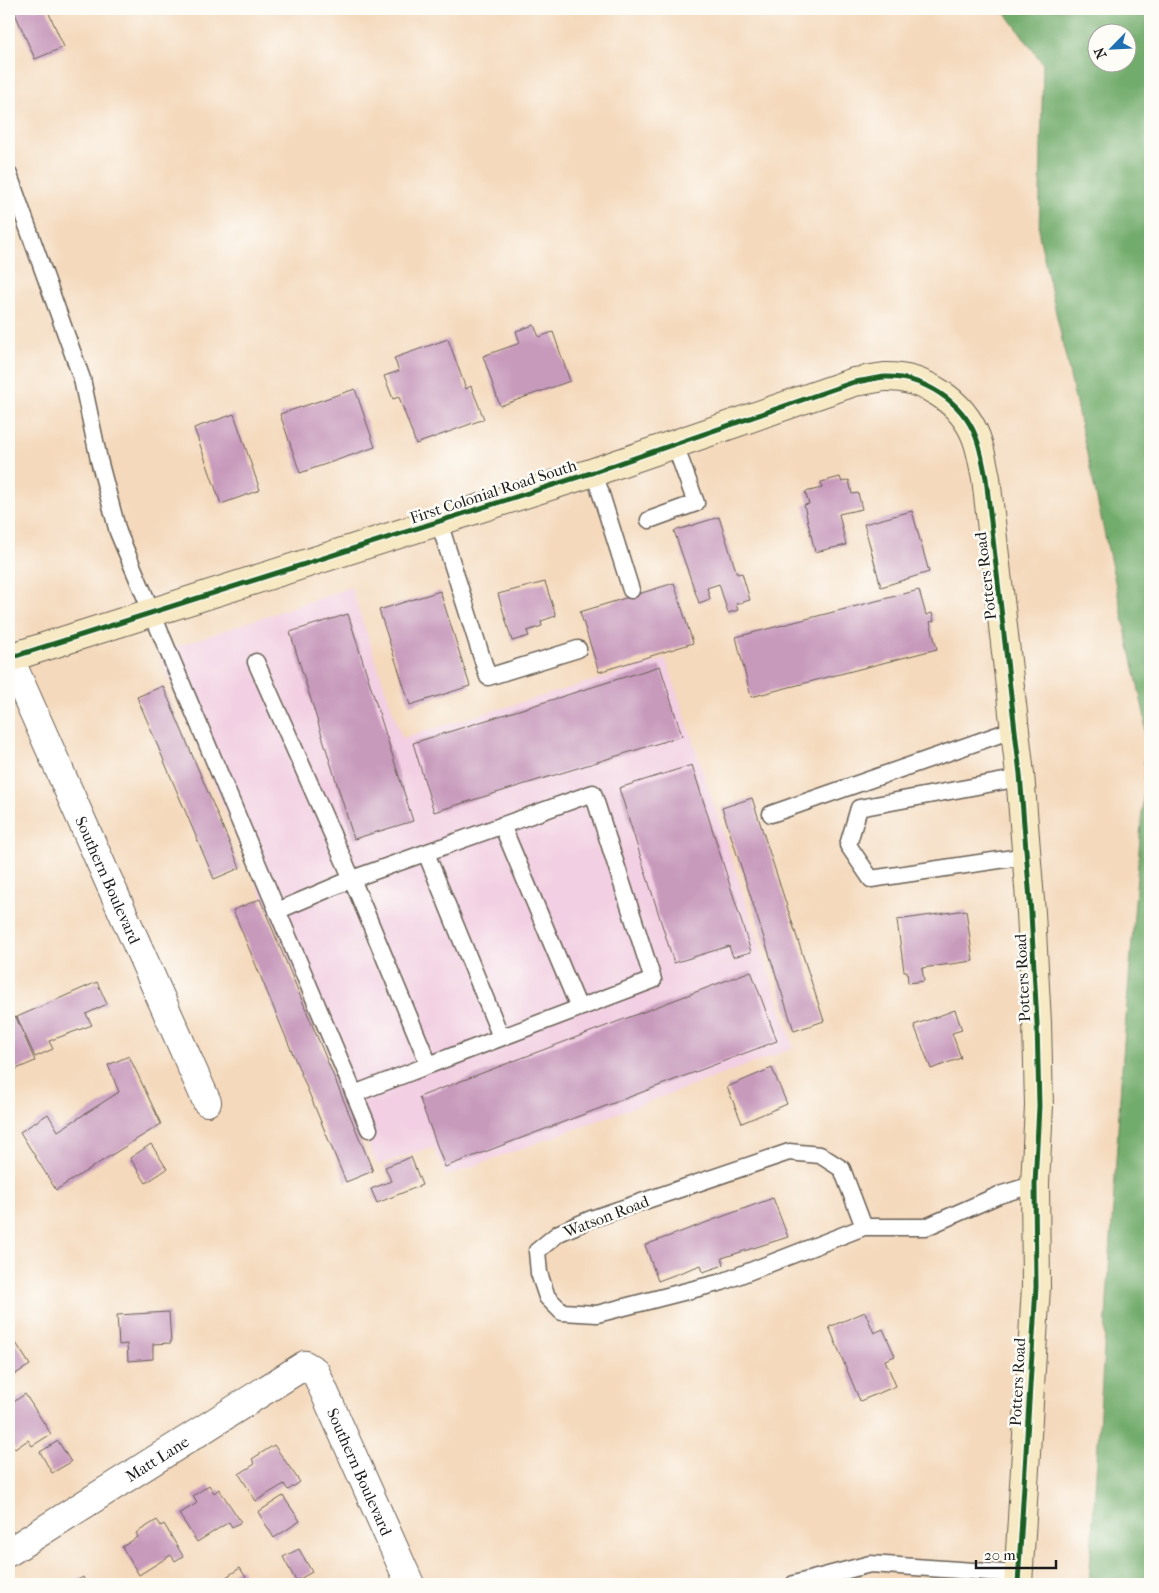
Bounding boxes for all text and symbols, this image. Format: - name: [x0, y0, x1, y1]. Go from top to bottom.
- north arrow: [1086, 22, 1136, 72]
- text: N: [1091, 44, 1111, 61]
- street label: First Colonial Road South: [407, 455, 579, 527]
- street label: Potters Road: [971, 531, 1000, 621]
- street label: Southern Boulevard: [71, 813, 144, 947]
- street label: Potters Road: [1011, 933, 1034, 1023]
- street label: Watson Road: [560, 1191, 652, 1242]
- street label: Potters Road: [1006, 1337, 1029, 1427]
- street label: Southern Boulevard: [323, 1405, 396, 1539]
- street label: Matt Lane: [122, 1432, 192, 1486]
- scale bar: [976, 1538, 1056, 1570]
- text: 20 m: [984, 1546, 1016, 1564]

